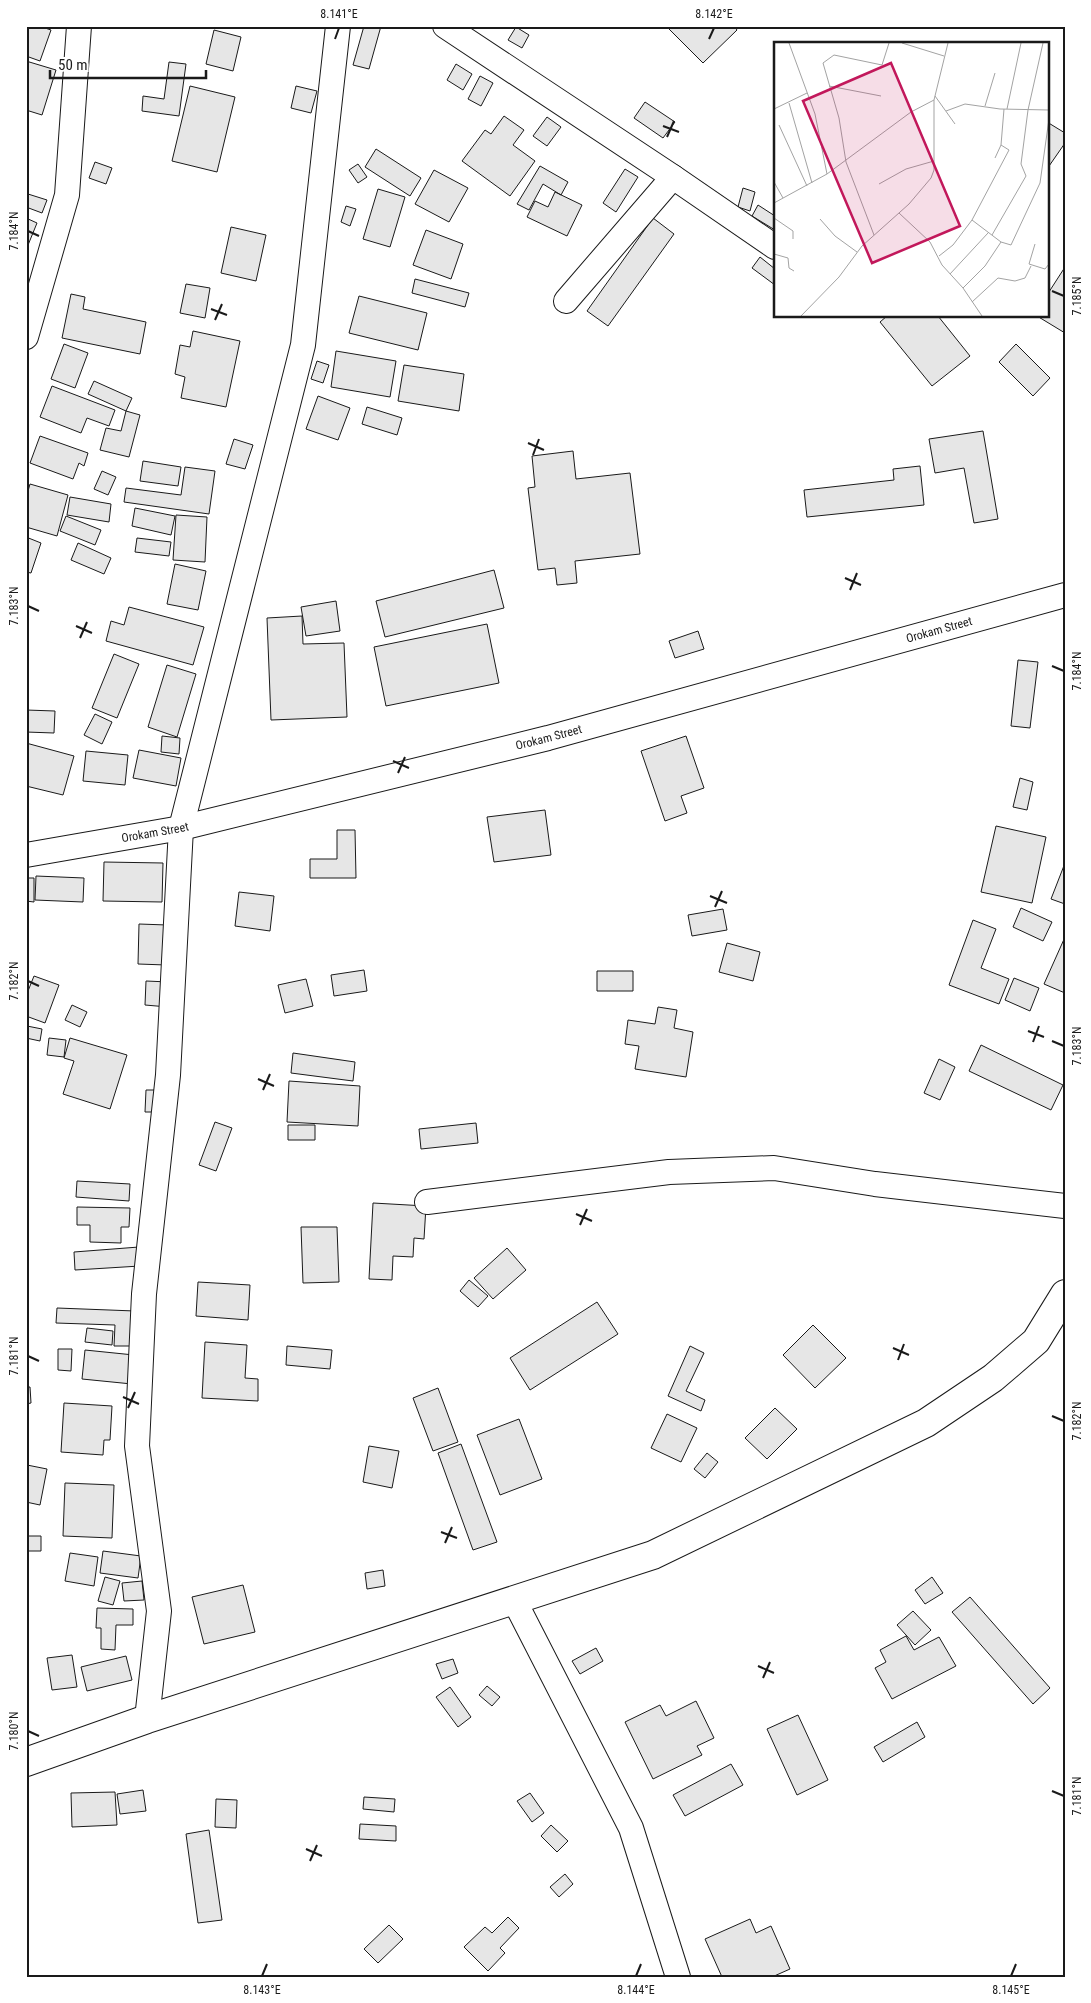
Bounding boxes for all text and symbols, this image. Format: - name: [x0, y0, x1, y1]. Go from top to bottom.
- text: 8.141°E: [320, 7, 358, 21]
- text: 8.142°E: [695, 7, 733, 21]
- inset map: [774, 42, 1048, 318]
- scale bar: [50, 48, 206, 80]
- text: 50 m: [58, 56, 88, 74]
- text: 7.184°N: [7, 212, 21, 250]
- text: 7.185°N: [1070, 277, 1084, 315]
- text: 7.183°N: [7, 587, 21, 625]
- street label: Orokam Street: [905, 614, 974, 646]
- text: 7.184°N: [1070, 652, 1084, 690]
- street label: Orokam Street: [514, 722, 584, 753]
- street label: Orokam Street: [120, 819, 191, 845]
- text: 7.182°N: [7, 962, 21, 1000]
- text: 7.183°N: [1070, 1027, 1084, 1065]
- text: 7.181°N: [7, 1337, 21, 1375]
- text: 7.182°N: [1070, 1402, 1084, 1440]
- text: 7.180°N: [7, 1712, 21, 1750]
- text: 7.181°N: [1070, 1777, 1084, 1815]
- text: 8.143°E: [243, 1983, 281, 1997]
- text: 8.144°E: [617, 1983, 655, 1997]
- text: 8.145°E: [992, 1983, 1030, 1997]

